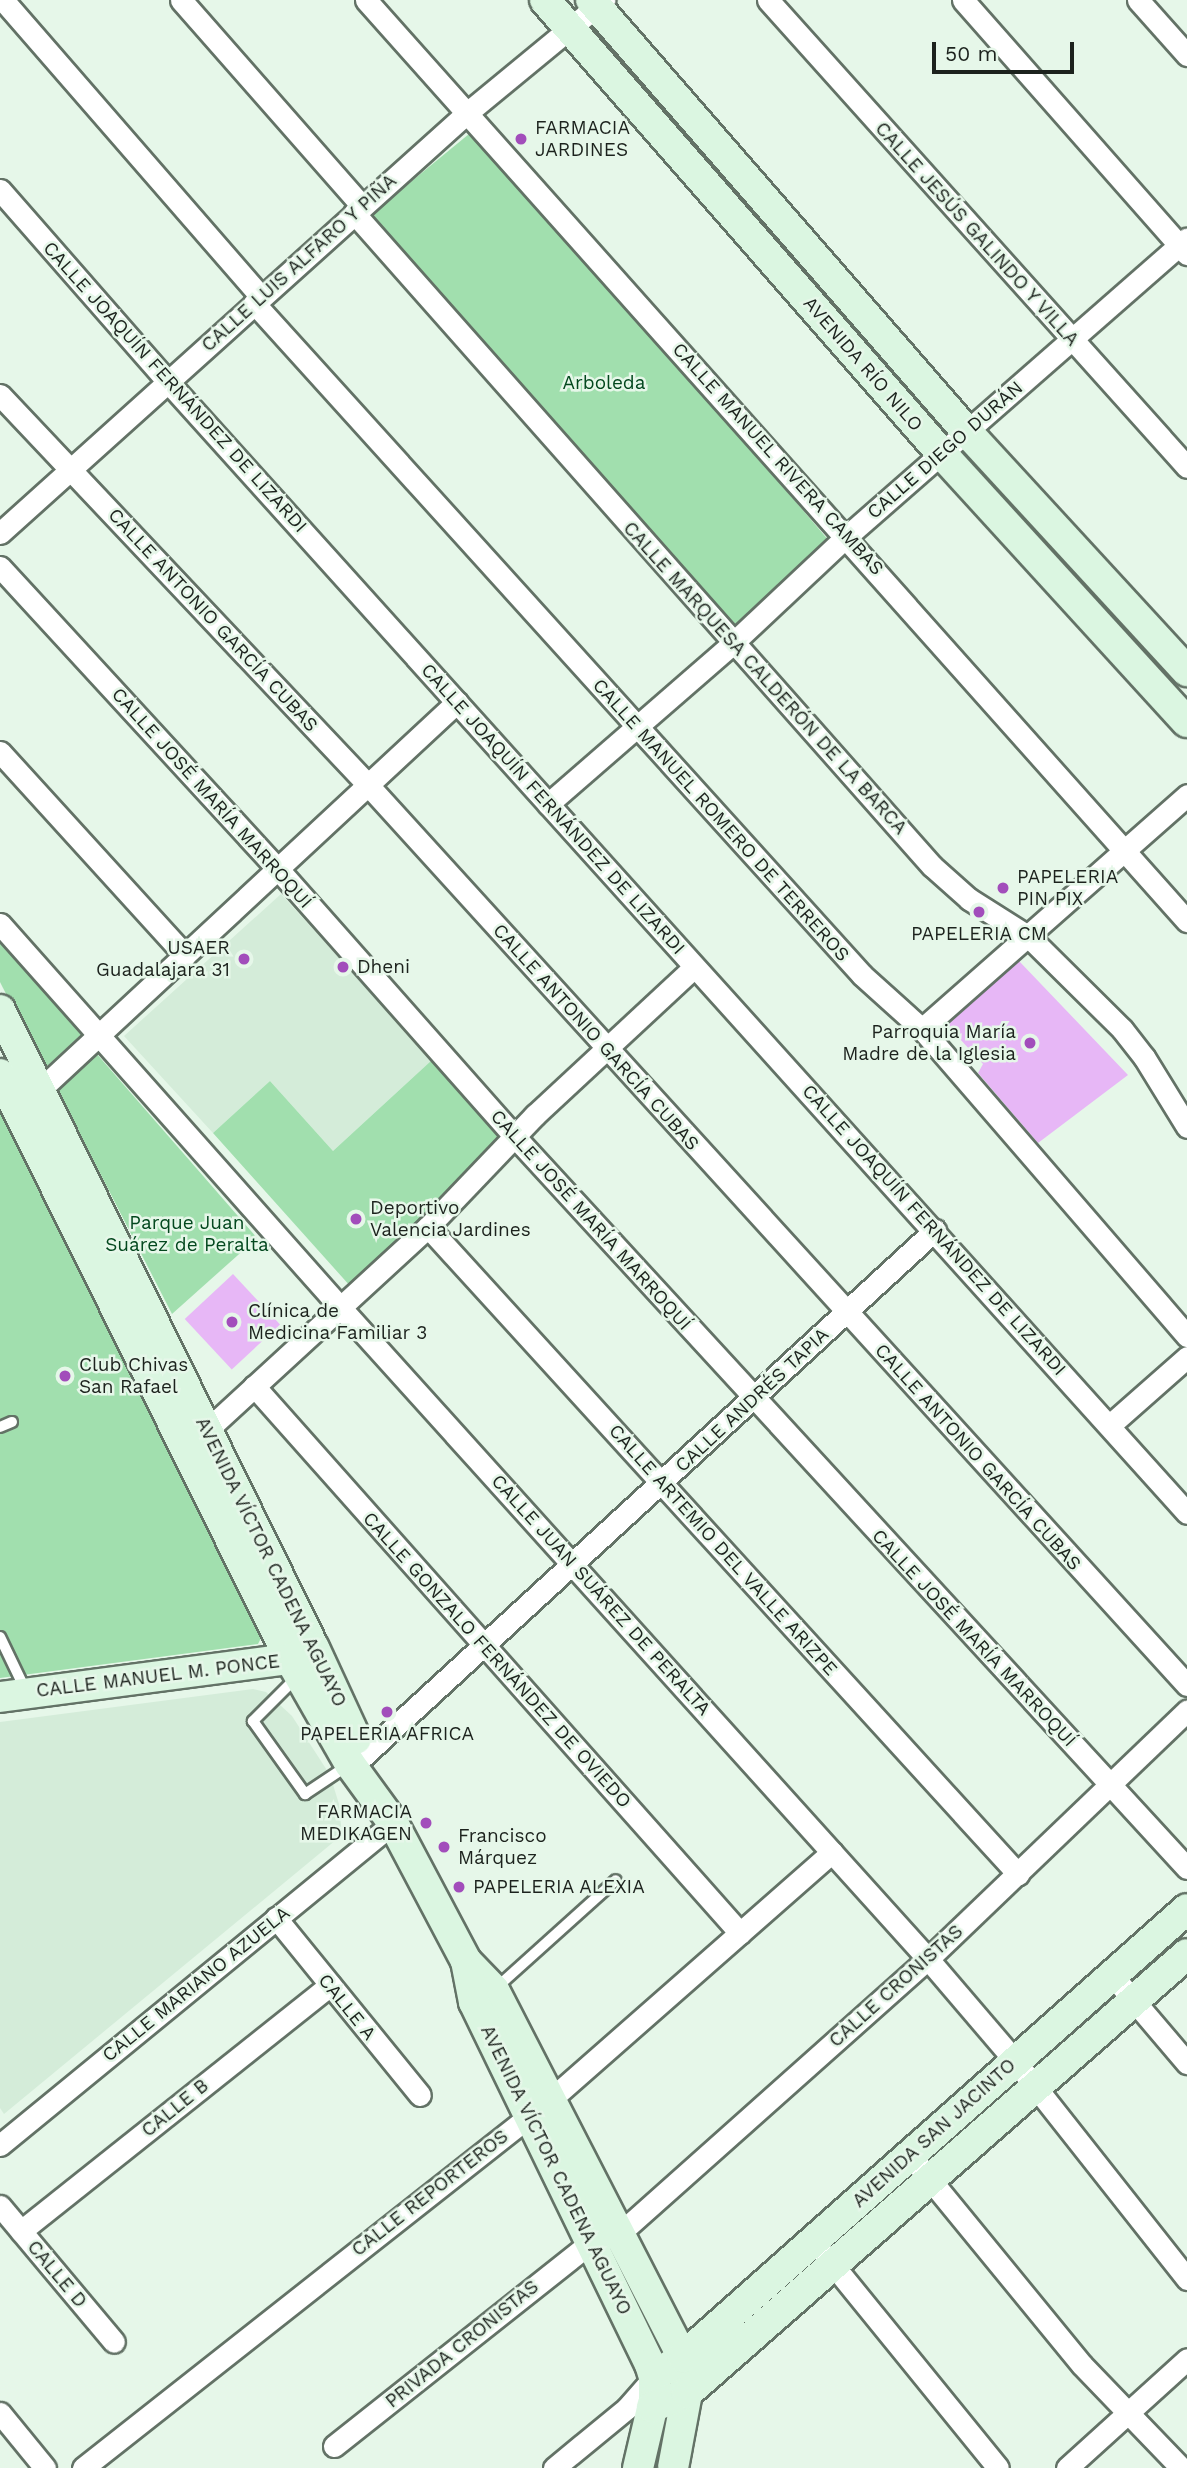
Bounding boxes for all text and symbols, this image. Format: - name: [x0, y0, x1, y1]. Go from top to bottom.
- scale bar: [935, 28, 1077, 72]
- text: 50 m: [945, 41, 997, 66]
- street label: CALLE JESÚS GALINDO Y VILLA: [869, 116, 1085, 352]
- place label: FARMACIA JARDINES: [535, 117, 630, 161]
- marker: FARMACIA JARDINES: [513, 131, 529, 147]
- street label: CALLE LUIS ALFARO Y PIÑA: [196, 169, 402, 357]
- street label: CALLE JOAQUÍN FERNÁNDEZ DE LIZARDI: [38, 237, 312, 537]
- street label: AVENIDA RÍO NILO: [798, 292, 928, 436]
- street label: CALLE MANUEL RIVERA CAMBAS: [667, 338, 889, 580]
- park label: Arboleda: [562, 372, 646, 394]
- street label: CALLE DIEGO DURÁN: [863, 376, 1027, 524]
- street label: CALLE ANTONIO GARCÍA CUBAS: [103, 503, 323, 737]
- street label: CALLE MARQUESA CALDERÓN DE LA BARCA: [618, 516, 912, 840]
- street label: CALLE JOAQUÍN FERNÁNDEZ DE LIZARDI: [416, 659, 690, 959]
- street label: CALLE MANUEL ROMERO DE TERREROS: [588, 674, 854, 966]
- street label: CALLE JOSÉ MARÍA MARROQUÍ: [106, 683, 318, 913]
- place label: PAPELERIA PIN PIX: [1017, 866, 1118, 910]
- marker: PAPELERIA PIN PIX: [995, 880, 1011, 896]
- marker: PAPELERIA CM: [971, 904, 987, 920]
- street label: CALLE ANTONIO GARCÍA CUBAS: [488, 918, 704, 1156]
- place label: PAPELERIA CM: [911, 923, 1047, 945]
- place label: USAER Guadalajara 31: [96, 937, 230, 981]
- marker: USAER Guadalajara 31: [236, 951, 252, 967]
- place label: Dheni: [357, 956, 410, 978]
- marker: Dheni: [335, 959, 351, 975]
- place label: Parroquia María Madre de la Iglesia: [842, 1021, 1016, 1065]
- marker: Parroquia María Madre de la Iglesia: [1022, 1035, 1038, 1051]
- street label: CALLE JOAQUÍN FERNÁNDEZ DE LIZARDI: [797, 1080, 1071, 1380]
- street label: CALLE JOSÉ MARÍA MARROQUÍ: [485, 1105, 697, 1335]
- place label: Deportivo Valencia Jardines: [370, 1197, 532, 1241]
- marker: Deportivo Valencia Jardines: [348, 1211, 364, 1227]
- park label: Parque Juan Suárez de Peralta: [105, 1212, 269, 1256]
- place label: Clínica de Medicina Familiar 3: [248, 1300, 428, 1344]
- marker: Clínica de Medicina Familiar 3: [222, 1312, 242, 1332]
- street label: CALLE ANDRÉS TAPIA: [670, 1323, 834, 1477]
- street label: CALLE ANTONIO GARCÍA CUBAS: [870, 1338, 1086, 1576]
- place label: Club Chivas San Rafael: [79, 1354, 188, 1398]
- marker: Club Chivas San Rafael: [57, 1368, 73, 1384]
- street label: AVENIDA VÍCTOR CADENA AGUAYO: [190, 1412, 352, 1712]
- street label: CALLE ARTEMIO DEL VALLE ARIZPE: [603, 1419, 843, 1681]
- street label: CALLE JUAN SUÁREZ DE PERALTA: [486, 1470, 716, 1720]
- street label: CALLE GONZALO FERNÁNDEZ DE OVIEDO: [358, 1507, 636, 1813]
- street label: CALLE JOSÉ MARÍA MARROQUÍ: [867, 1524, 1081, 1752]
- street label: CALLE MANUEL M. PONCE: [35, 1650, 281, 1702]
- marker: PAPELERIA AFRICA: [379, 1704, 395, 1720]
- place label: PAPELERIA AFRICA: [299, 1723, 475, 1745]
- place label: FARMACIA MEDIKAGEN: [300, 1801, 412, 1845]
- marker: FARMACIA MEDIKAGEN: [418, 1815, 434, 1831]
- place label: Francisco Márquez: [458, 1825, 547, 1869]
- marker: Francisco Márquez: [436, 1839, 452, 1855]
- place label: PAPELERIA ALEXIA: [473, 1876, 646, 1898]
- marker: PAPELERIA ALEXIA: [451, 1879, 467, 1895]
- street label: CALLE MARIANO AZUELA: [97, 1901, 295, 2067]
- street label: CALLE CRONISTAS: [824, 1920, 968, 2052]
- street label: CALLE A: [313, 1969, 381, 2045]
- street label: AVENIDA VÍCTOR CADENA AGUAYO: [475, 2020, 637, 2320]
- street label: AVENIDA SAN JACINTO: [847, 2053, 1021, 2213]
- street label: CALLE B: [137, 2074, 213, 2142]
- street label: CALLE REPORTEROS: [347, 2125, 513, 2261]
- street label: CALLE D: [22, 2236, 92, 2312]
- street label: PRIVADA CRONISTAS: [381, 2275, 543, 2413]

